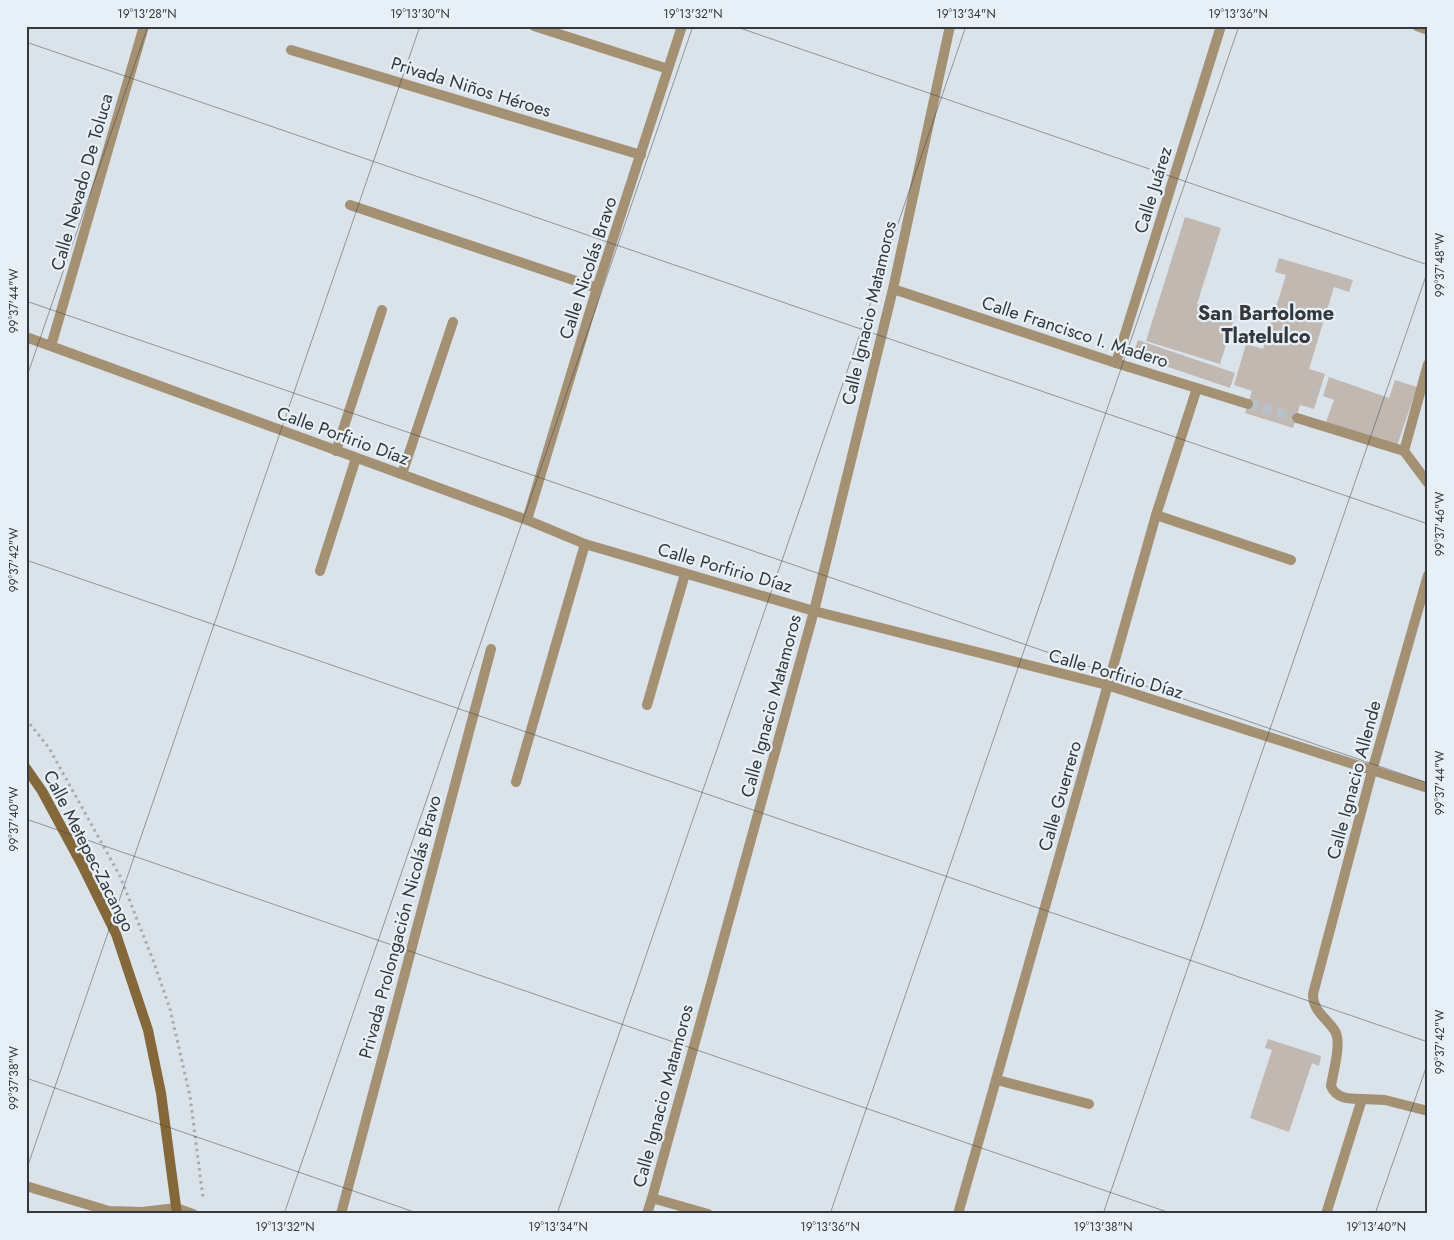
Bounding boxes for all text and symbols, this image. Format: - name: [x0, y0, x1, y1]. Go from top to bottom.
- text: 19°13'28"N: [117, 5, 177, 23]
- text: 19°13'30"N: [390, 5, 450, 23]
- text: 19°13'32"N: [663, 5, 723, 23]
- text: 19°13'34"N: [936, 5, 996, 23]
- text: 19°13'36"N: [1208, 5, 1268, 23]
- street label: Privada Niños Héroes: [388, 50, 554, 124]
- street label: Calle Nevado De Toluca: [44, 90, 120, 274]
- street label: Calle Juárez: [1127, 143, 1179, 237]
- street label: Calle Nicolás Bravo: [553, 193, 623, 343]
- street label: Calle Ignacio Matamoros: [835, 218, 903, 408]
- text: 99°37'48"W: [1431, 233, 1449, 297]
- text: 99°37'44"W: [5, 269, 23, 333]
- street label: Calle Francisco I. Madero: [978, 290, 1172, 375]
- district label: San Bartolome Tlatelulco: [1198, 299, 1334, 351]
- street label: Calle Porfirio Díaz: [273, 400, 413, 472]
- text: 99°37'46"W: [1431, 492, 1449, 556]
- text: 99°37'42"W: [5, 528, 23, 592]
- street label: Calle Porfirio Díaz: [655, 536, 796, 600]
- street label: Calle Ignacio Matamoros: [734, 612, 808, 800]
- street label: Calle Porfirio Díaz: [1046, 642, 1187, 706]
- street label: Calle Ignacio Allende: [1320, 698, 1388, 862]
- street label: Calle Guerrero: [1032, 738, 1088, 854]
- text: 99°37'44"W: [1431, 751, 1449, 815]
- street label: Calle Metepec-Zacango: [37, 766, 141, 937]
- text: 99°37'40"W: [5, 786, 23, 851]
- street label: Privada Prolongación Nicolás Bravo: [352, 792, 448, 1062]
- street label: Calle Ignacio Matamoros: [626, 1002, 700, 1190]
- text: 99°37'42"W: [1431, 1010, 1449, 1074]
- text: 99°37'38"W: [5, 1046, 23, 1110]
- text: 19°13'32"N: [255, 1218, 315, 1236]
- text: 19°13'34"N: [528, 1218, 588, 1236]
- text: 19°13'36"N: [800, 1218, 860, 1236]
- text: 19°13'38"N: [1073, 1218, 1133, 1236]
- text: 19°13'40"N: [1346, 1218, 1406, 1236]

